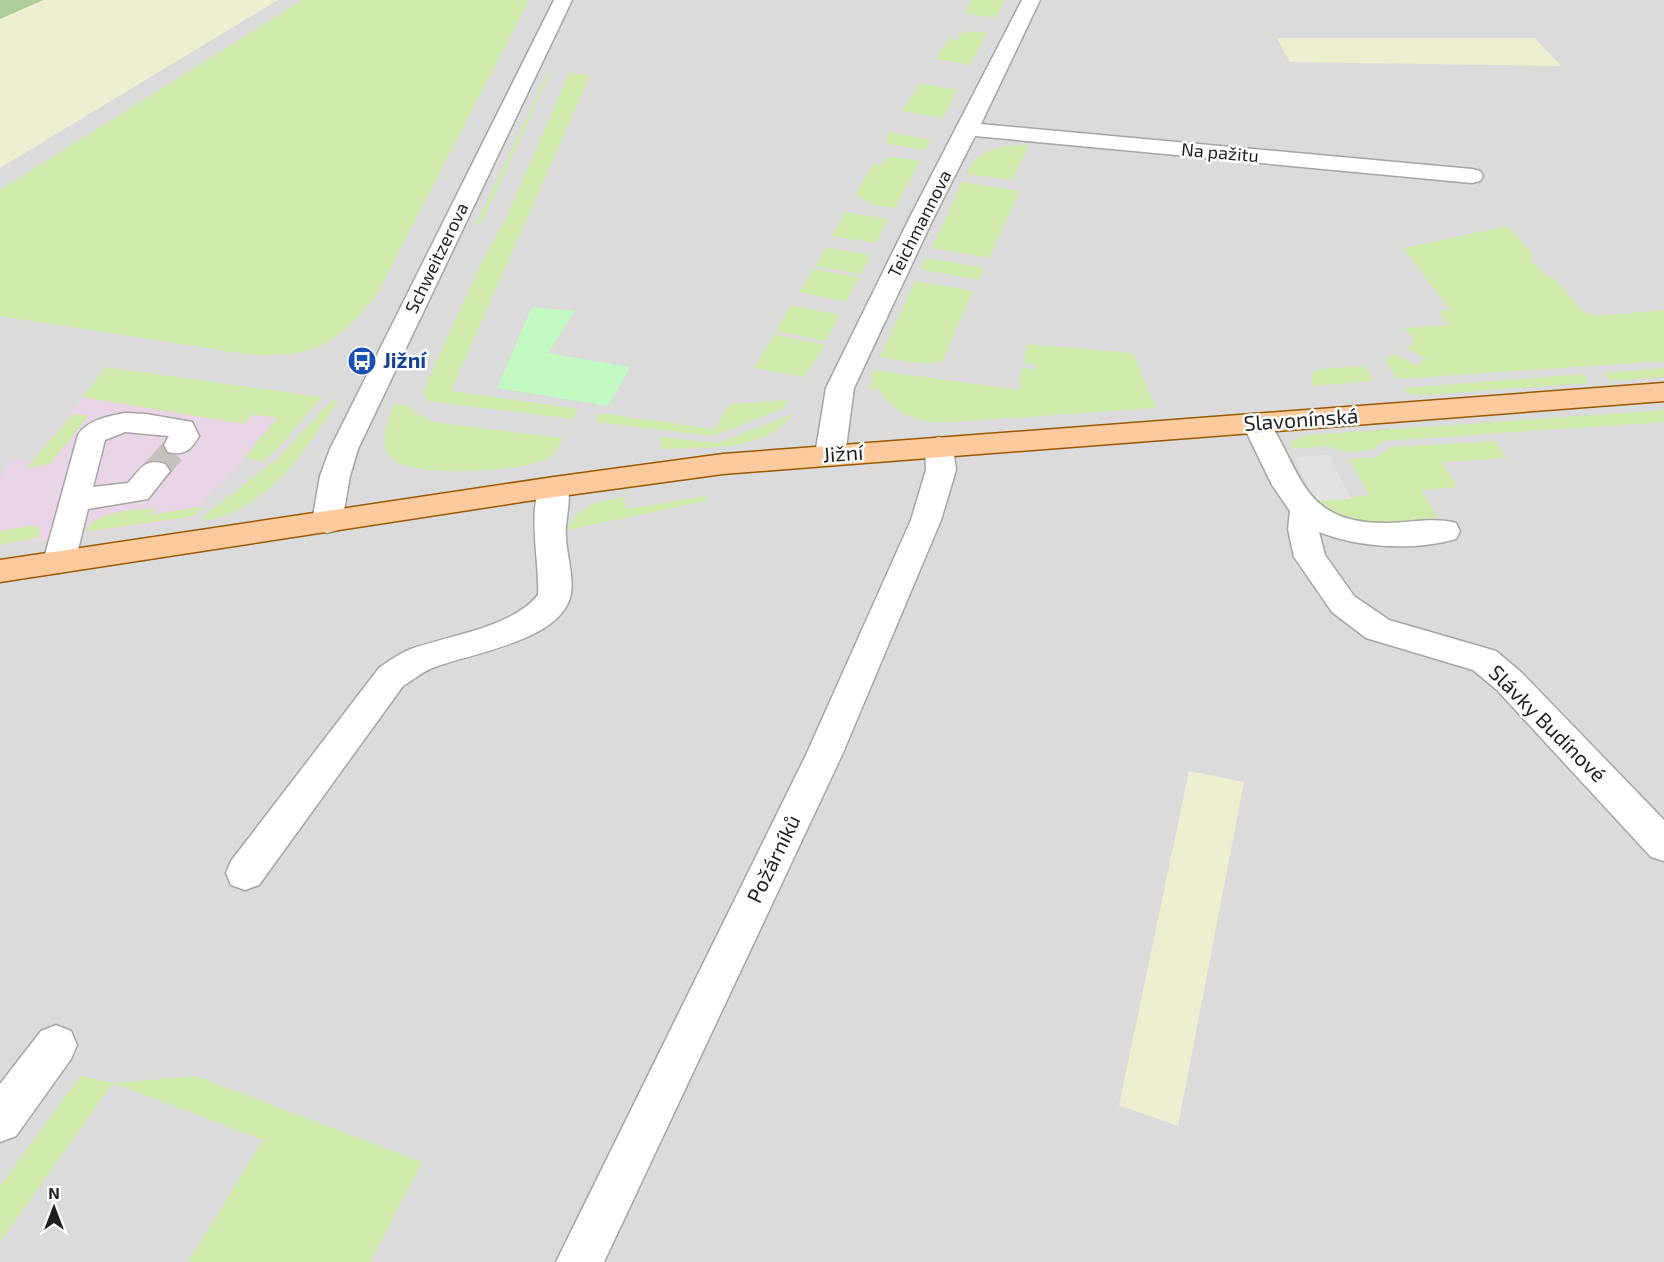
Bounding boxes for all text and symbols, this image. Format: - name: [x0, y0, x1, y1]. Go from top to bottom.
- street label: Na pažitu: [1180, 138, 1260, 166]
- street label: Teichmannova: [883, 166, 956, 281]
- street label: Schweitzerova: [400, 199, 472, 316]
- bus stop icon: Jižní: [346, 345, 378, 377]
- place label: Jižní: [383, 347, 427, 372]
- street label: Slavonínská: [1243, 402, 1359, 435]
- street label: Jižní: [822, 439, 865, 466]
- street label: Slávky Budínové: [1484, 659, 1612, 787]
- street label: Požárníků: [741, 810, 805, 906]
- north arrow: [24, 1178, 84, 1238]
- text: N: [48, 1183, 60, 1202]

